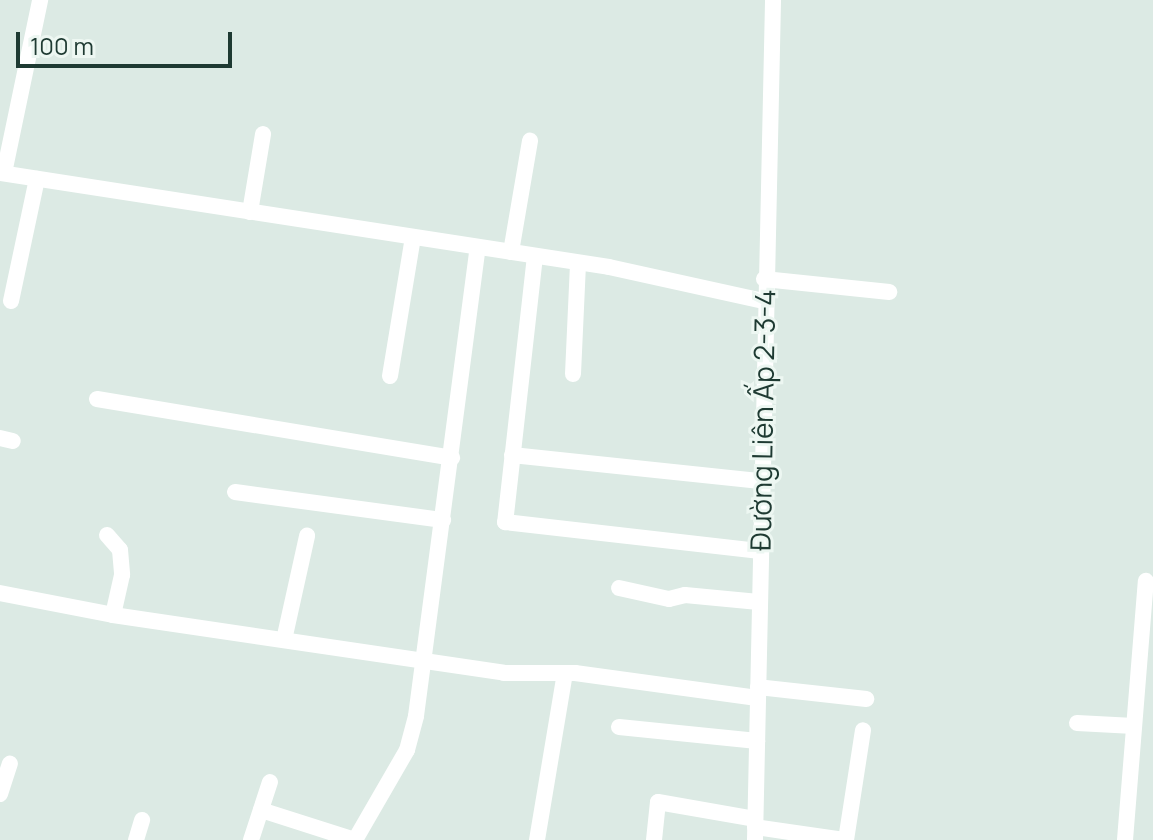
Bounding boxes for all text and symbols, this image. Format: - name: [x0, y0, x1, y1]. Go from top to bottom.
- scale bar: [20, 16, 236, 66]
- text: 100 m: [30, 29, 94, 62]
- street label: Đường Liên Ấp 2-3-4: [743, 289, 781, 551]

